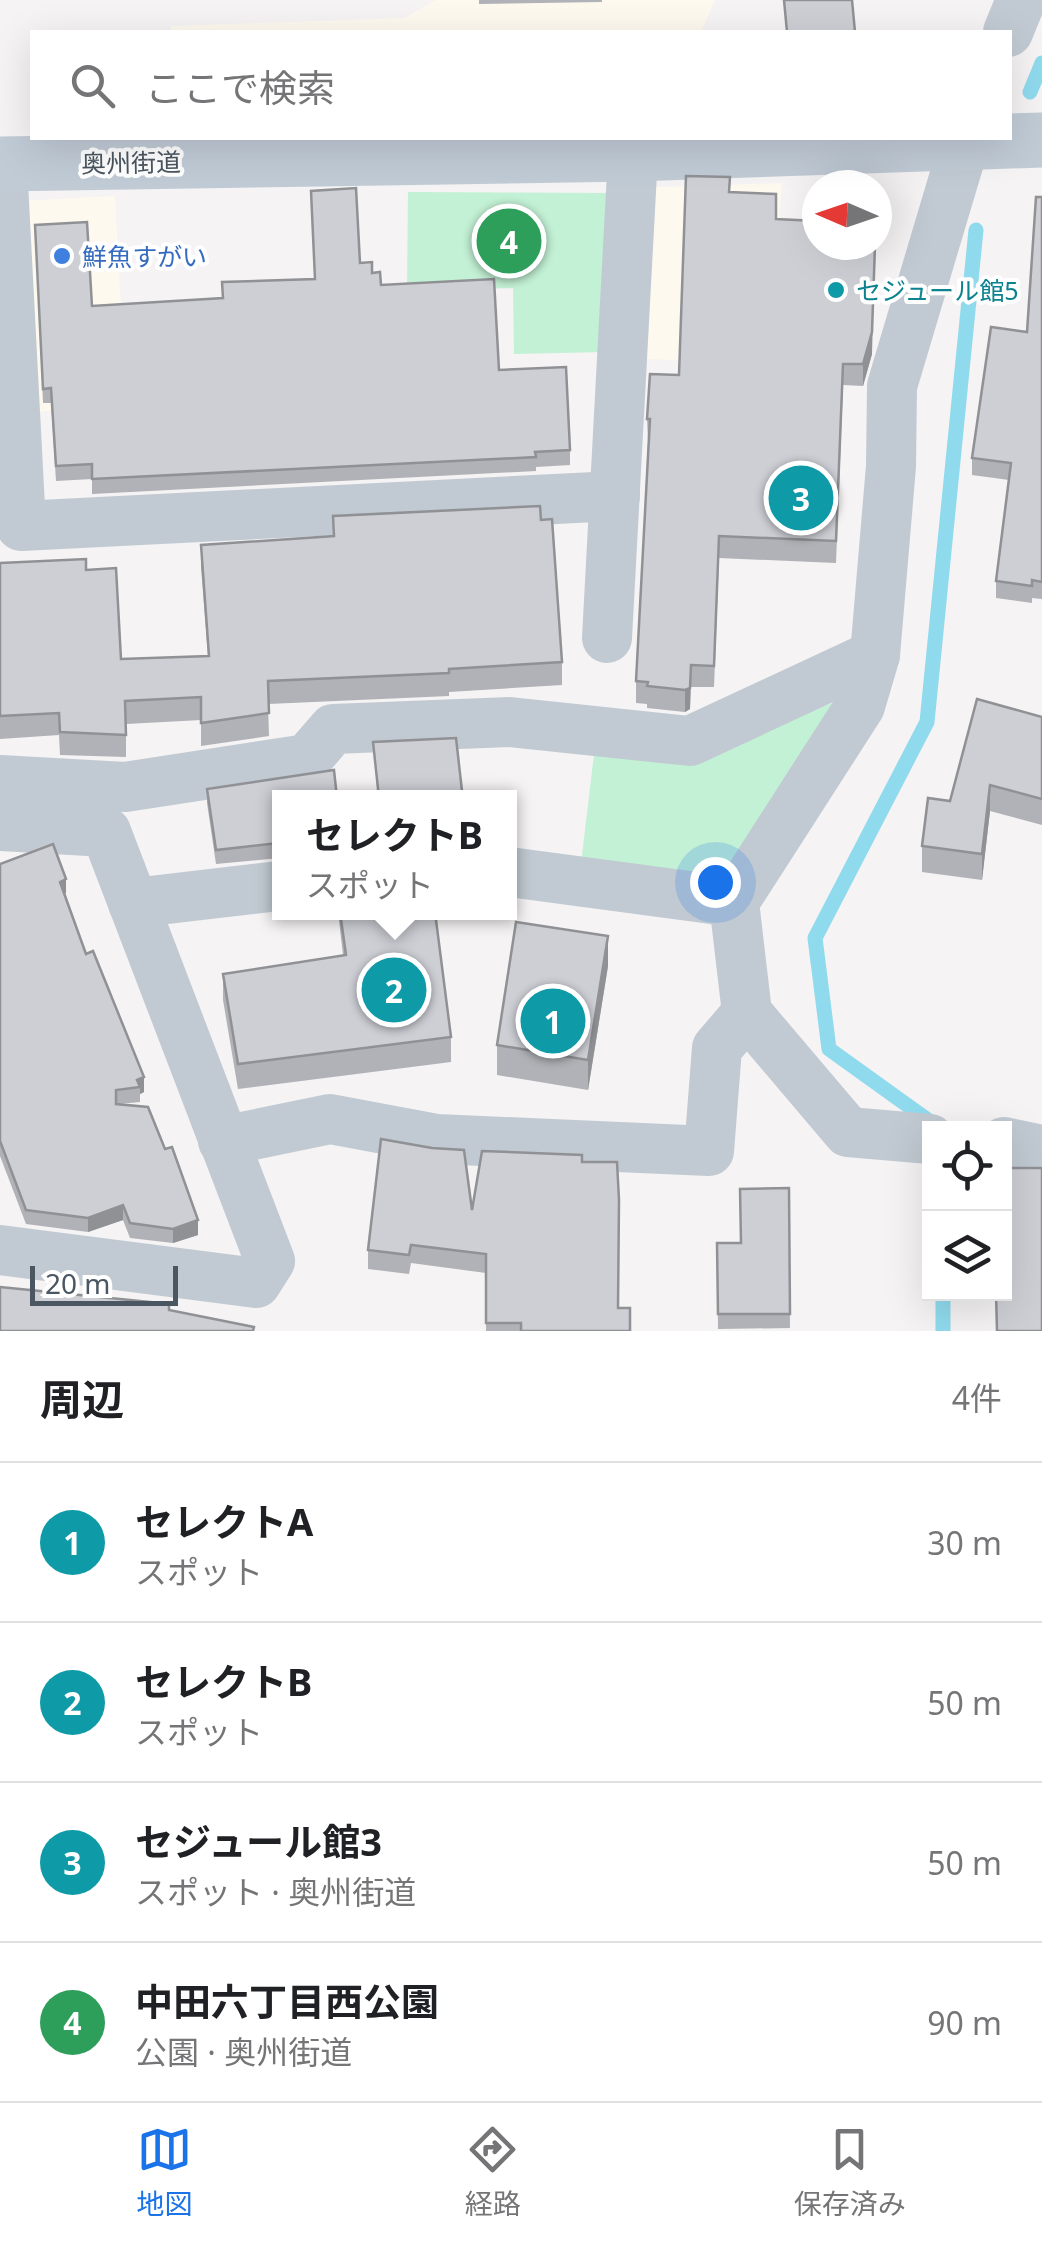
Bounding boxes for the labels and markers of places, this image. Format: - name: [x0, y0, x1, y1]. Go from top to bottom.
- pin: 4: [476, 204, 542, 278]
- place label: 鮮魚すがい: [82, 239, 207, 273]
- marker: 鮮魚すがい: [51, 245, 73, 267]
- place label: セジュール館5: [856, 273, 1019, 307]
- marker: セジュール館5: [825, 279, 847, 301]
- pin: 3: [768, 460, 834, 536]
- pin: 2: [362, 952, 426, 1028]
- pin: 1: [520, 984, 586, 1058]

